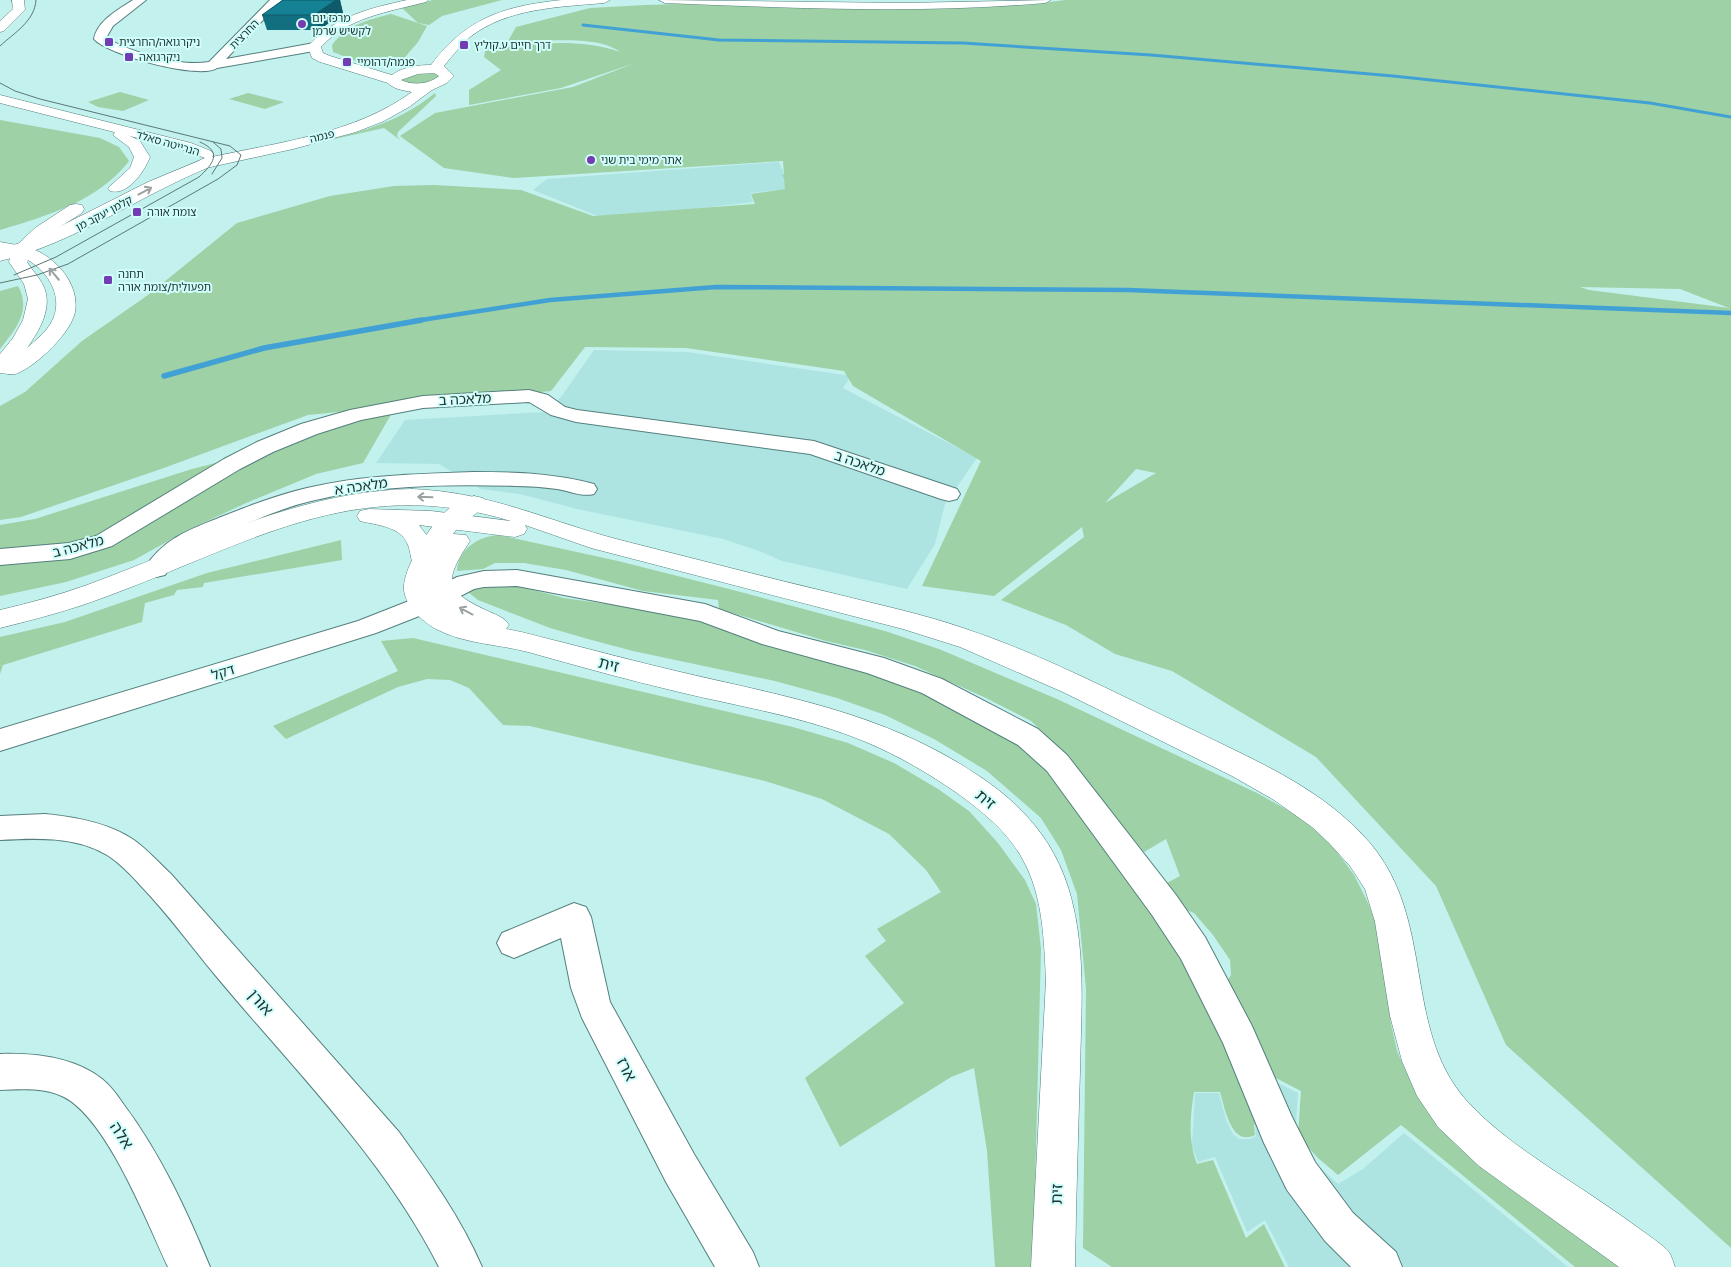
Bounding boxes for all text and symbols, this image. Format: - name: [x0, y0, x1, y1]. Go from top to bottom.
- place label: מרכז יום לקשיש שרמן: [312, 11, 371, 38]
- street label: החרצית: [226, 16, 262, 52]
- marker: מרכז יום לקשיש שרמן: [296, 18, 308, 30]
- place label: ניקרגואה/החרצית: [119, 35, 200, 49]
- marker: ניקרגואה/החרצית: [103, 36, 115, 48]
- place label: דרך חיים ע.קוליץ: [474, 38, 551, 52]
- marker: דרך חיים ע.קוליץ: [458, 39, 470, 51]
- place label: ניקרגואה: [139, 50, 180, 64]
- marker: ניקרגואה: [123, 51, 135, 63]
- place label: פנמה/דהומיי: [357, 55, 416, 69]
- marker: פנמה/דהומיי: [341, 56, 353, 68]
- street label: פנמה: [308, 126, 336, 146]
- street label: הנרייטה סאלד: [135, 127, 201, 159]
- place label: אתר מימי בית שני: [601, 153, 682, 167]
- marker: אתר מימי בית שני: [585, 154, 597, 166]
- one-way arrow: [137, 186, 152, 196]
- street label: קלמן יעקב מן: [73, 192, 135, 234]
- place label: צומת אורה: [147, 205, 197, 219]
- marker: צומת אורה: [131, 206, 143, 218]
- one-way arrow: [48, 267, 59, 280]
- place label: תחנה תפעולית/צומת אורה: [118, 267, 211, 294]
- marker: תחנה תפעולית/צומת אורה: [102, 274, 114, 286]
- street label: מלאכה ב: [438, 389, 492, 409]
- street label: מלאכה ב: [832, 446, 888, 480]
- street label: מלאכה א: [333, 473, 389, 499]
- one-way arrow: [417, 492, 434, 502]
- street label: מלאכה ב: [50, 531, 106, 561]
- one-way arrow: [459, 605, 474, 615]
- street label: זית: [597, 653, 621, 676]
- street label: דקל: [209, 660, 237, 684]
- street label: זית: [972, 785, 1000, 813]
- street label: אורן: [244, 985, 277, 1019]
- street label: ארז: [613, 1054, 641, 1084]
- street label: אלה: [106, 1118, 137, 1152]
- street label: זית: [1047, 1183, 1066, 1205]

